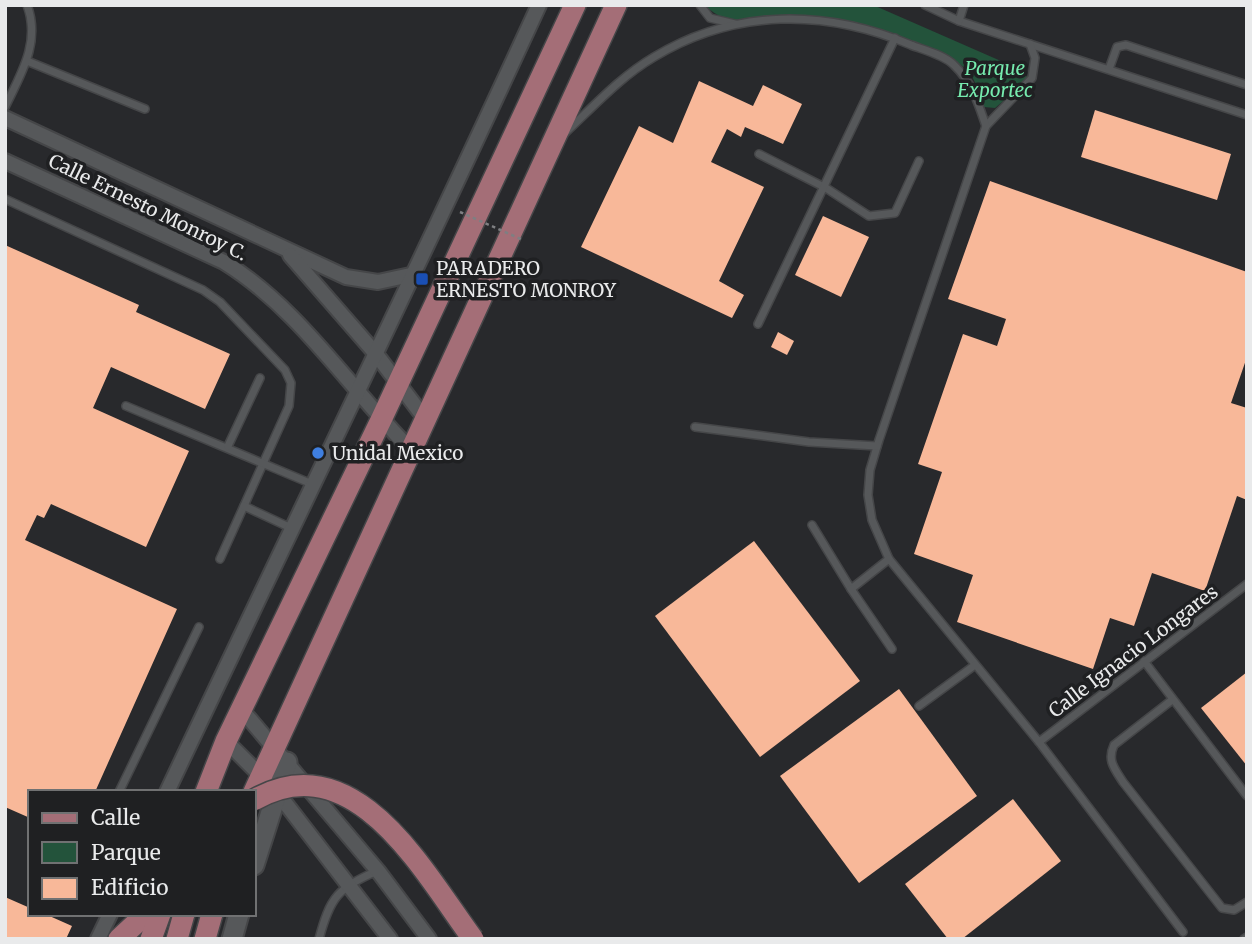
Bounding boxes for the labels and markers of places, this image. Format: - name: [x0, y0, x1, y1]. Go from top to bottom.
- place label: PARADERO ERNESTO MONROY: [436, 256, 617, 302]
- marker: PARADERO ERNESTO MONROY: [414, 271, 430, 287]
- place label: Unidal Mexico: [332, 441, 463, 465]
- marker: Unidal Mexico: [310, 445, 326, 461]

